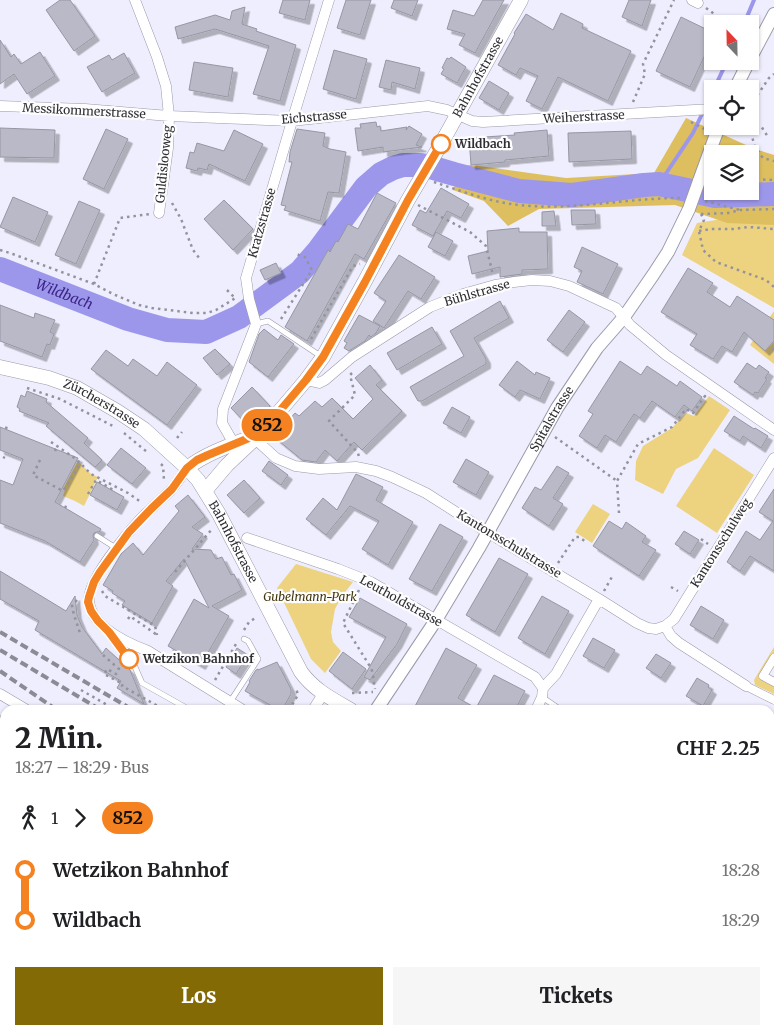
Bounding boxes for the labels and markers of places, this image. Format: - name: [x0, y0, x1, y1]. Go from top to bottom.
- marker: Wildbach: [431, 134, 451, 154]
- place label: Wildbach: [454, 136, 511, 151]
- marker: Wetzikon Bahnhof: [119, 649, 139, 669]
- place label: Wetzikon Bahnhof: [142, 651, 255, 666]

